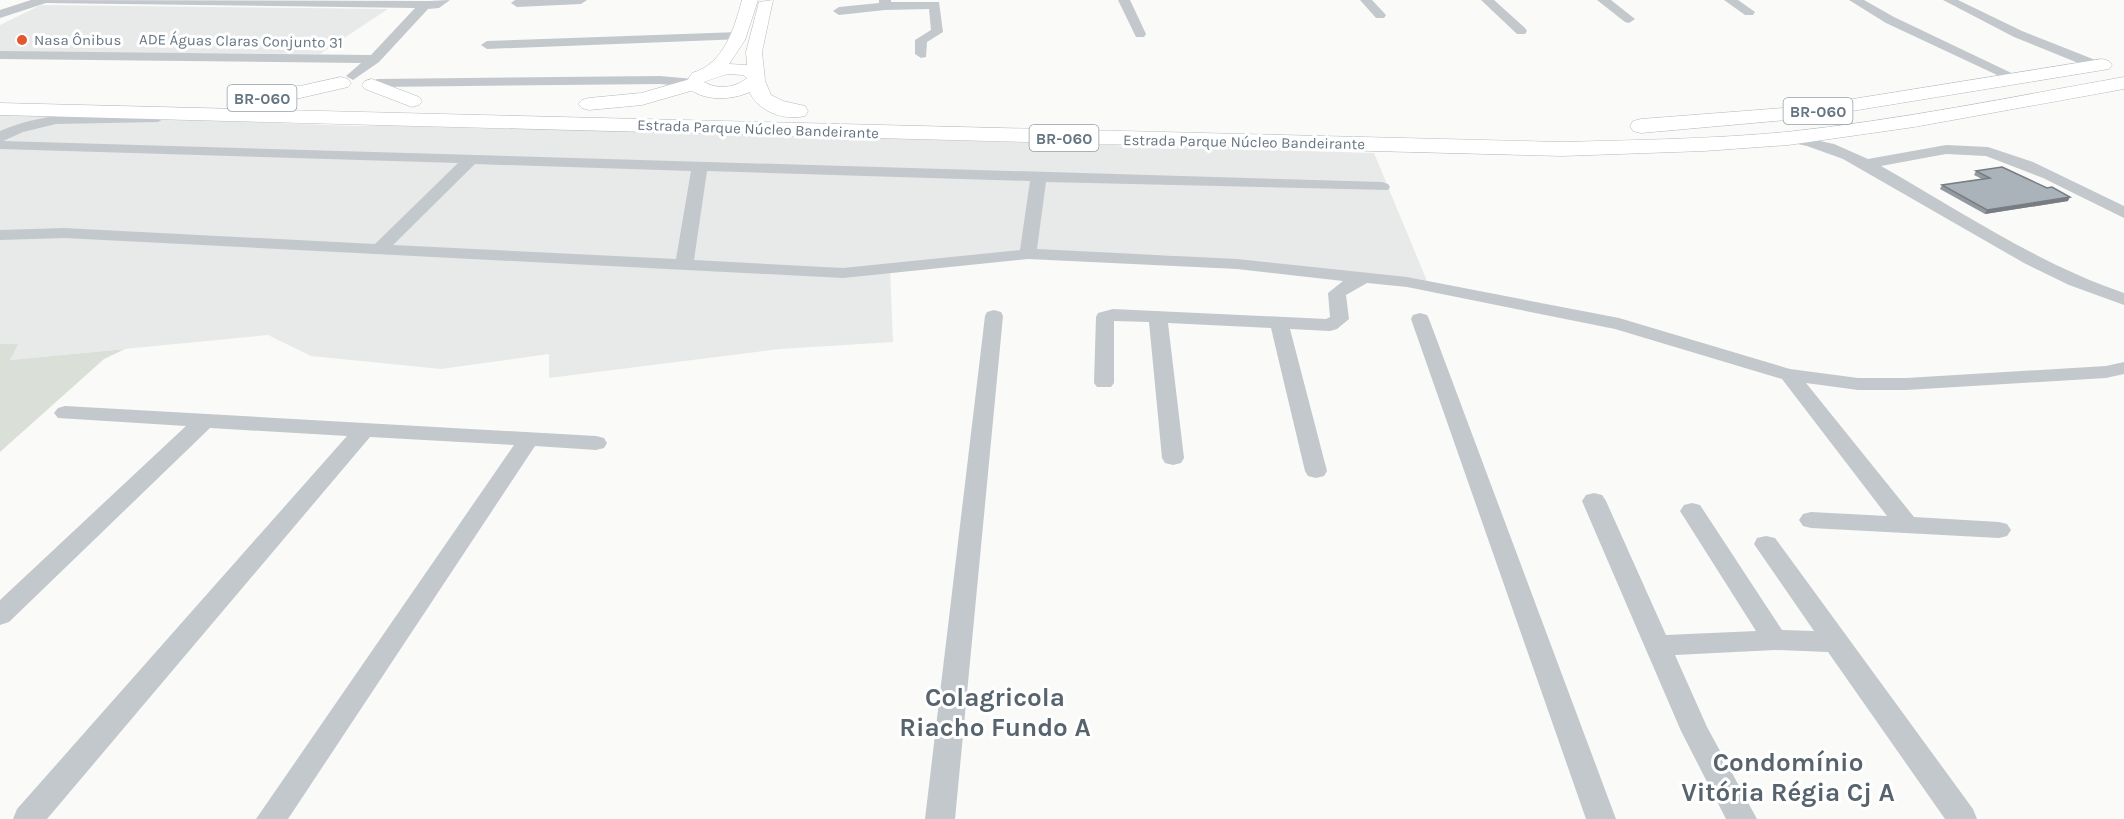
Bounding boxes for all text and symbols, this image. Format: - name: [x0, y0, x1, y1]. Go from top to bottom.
- street label: ADE Águas Claras Conjunto 31: [139, 30, 343, 52]
- place label: Nasa Ônibus: [34, 31, 121, 49]
- marker: Nasa Ônibus: [15, 33, 29, 47]
- road number: BR-060: [228, 85, 296, 111]
- road number: BR-060: [1784, 98, 1852, 124]
- street label: Estrada Parque Núcleo Bandeirante: [637, 116, 879, 142]
- road number: BR-060: [1030, 125, 1098, 151]
- street label: Estrada Parque Núcleo Bandeirante: [1123, 131, 1365, 153]
- district label: Colagricola Riacho Fundo A: [899, 682, 1091, 743]
- district label: Condomínio Vitória Régia Cj A: [1681, 747, 1895, 808]

